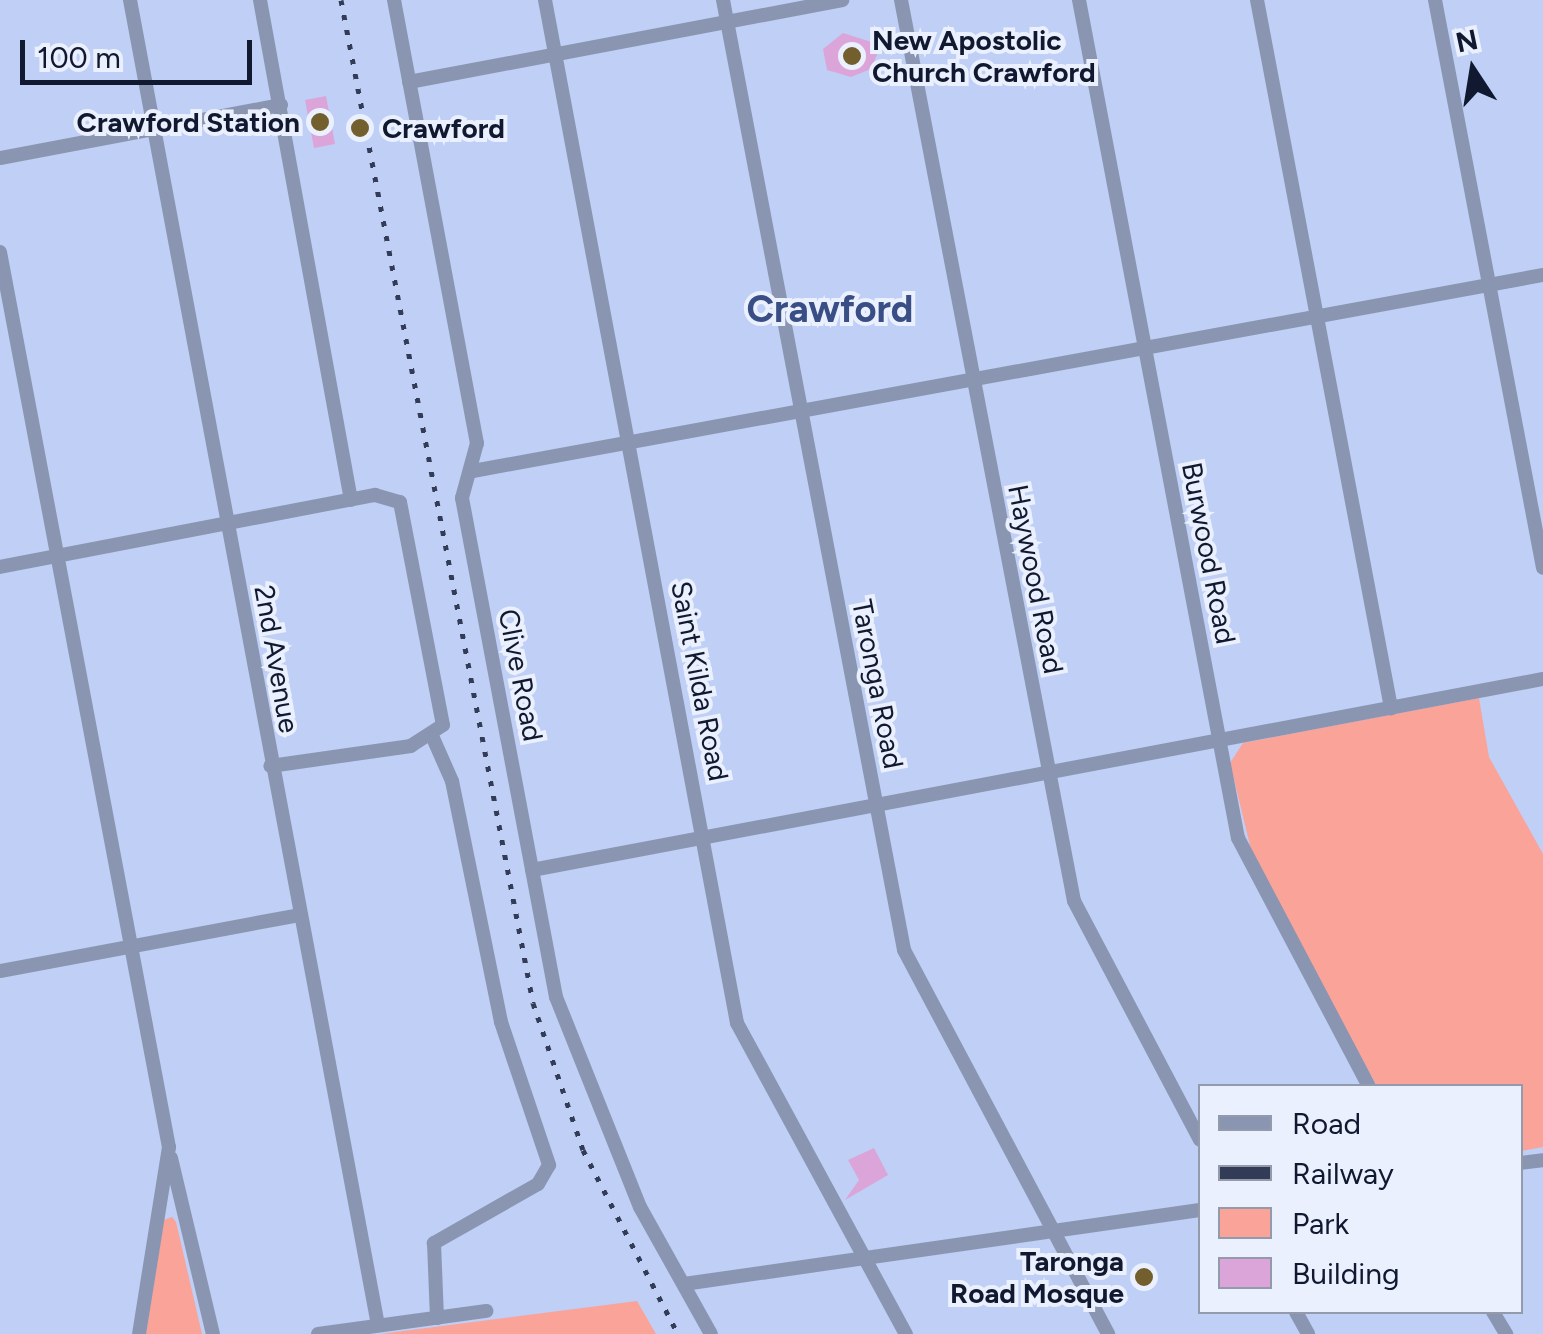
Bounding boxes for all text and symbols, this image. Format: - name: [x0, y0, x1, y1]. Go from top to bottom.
- scale bar: [25, 20, 258, 82]
- north arrow: [1423, 20, 1523, 120]
- text: N: [1453, 22, 1481, 60]
- place label: New Apostolic Church Crawford: [872, 23, 1096, 89]
- text: 100 m: [37, 39, 121, 76]
- marker: New Apostolic Church Crawford: [841, 45, 863, 67]
- place label: Crawford Station: [77, 105, 300, 139]
- marker: Crawford Station: [309, 111, 331, 133]
- place label: Crawford: [382, 111, 505, 145]
- marker: Crawford: [347, 115, 373, 141]
- district label: Crawford: [747, 287, 913, 333]
- street label: Burwood Road: [1175, 459, 1243, 647]
- street label: Haywood Road: [1001, 482, 1071, 676]
- street label: Saint Kilda Road: [664, 578, 736, 784]
- street label: 2nd Avenue: [247, 583, 307, 735]
- street label: Taronga Road: [845, 597, 911, 771]
- street label: Clive Road: [492, 606, 550, 744]
- legend: [1198, 1084, 1523, 1314]
- text: Road: [1292, 1105, 1361, 1142]
- text: Railway: [1292, 1155, 1394, 1192]
- text: Park: [1292, 1205, 1349, 1242]
- place label: Taronga Road Mosque: [950, 1244, 1124, 1310]
- text: Building: [1292, 1255, 1400, 1292]
- marker: Taronga Road Mosque: [1133, 1266, 1155, 1288]

